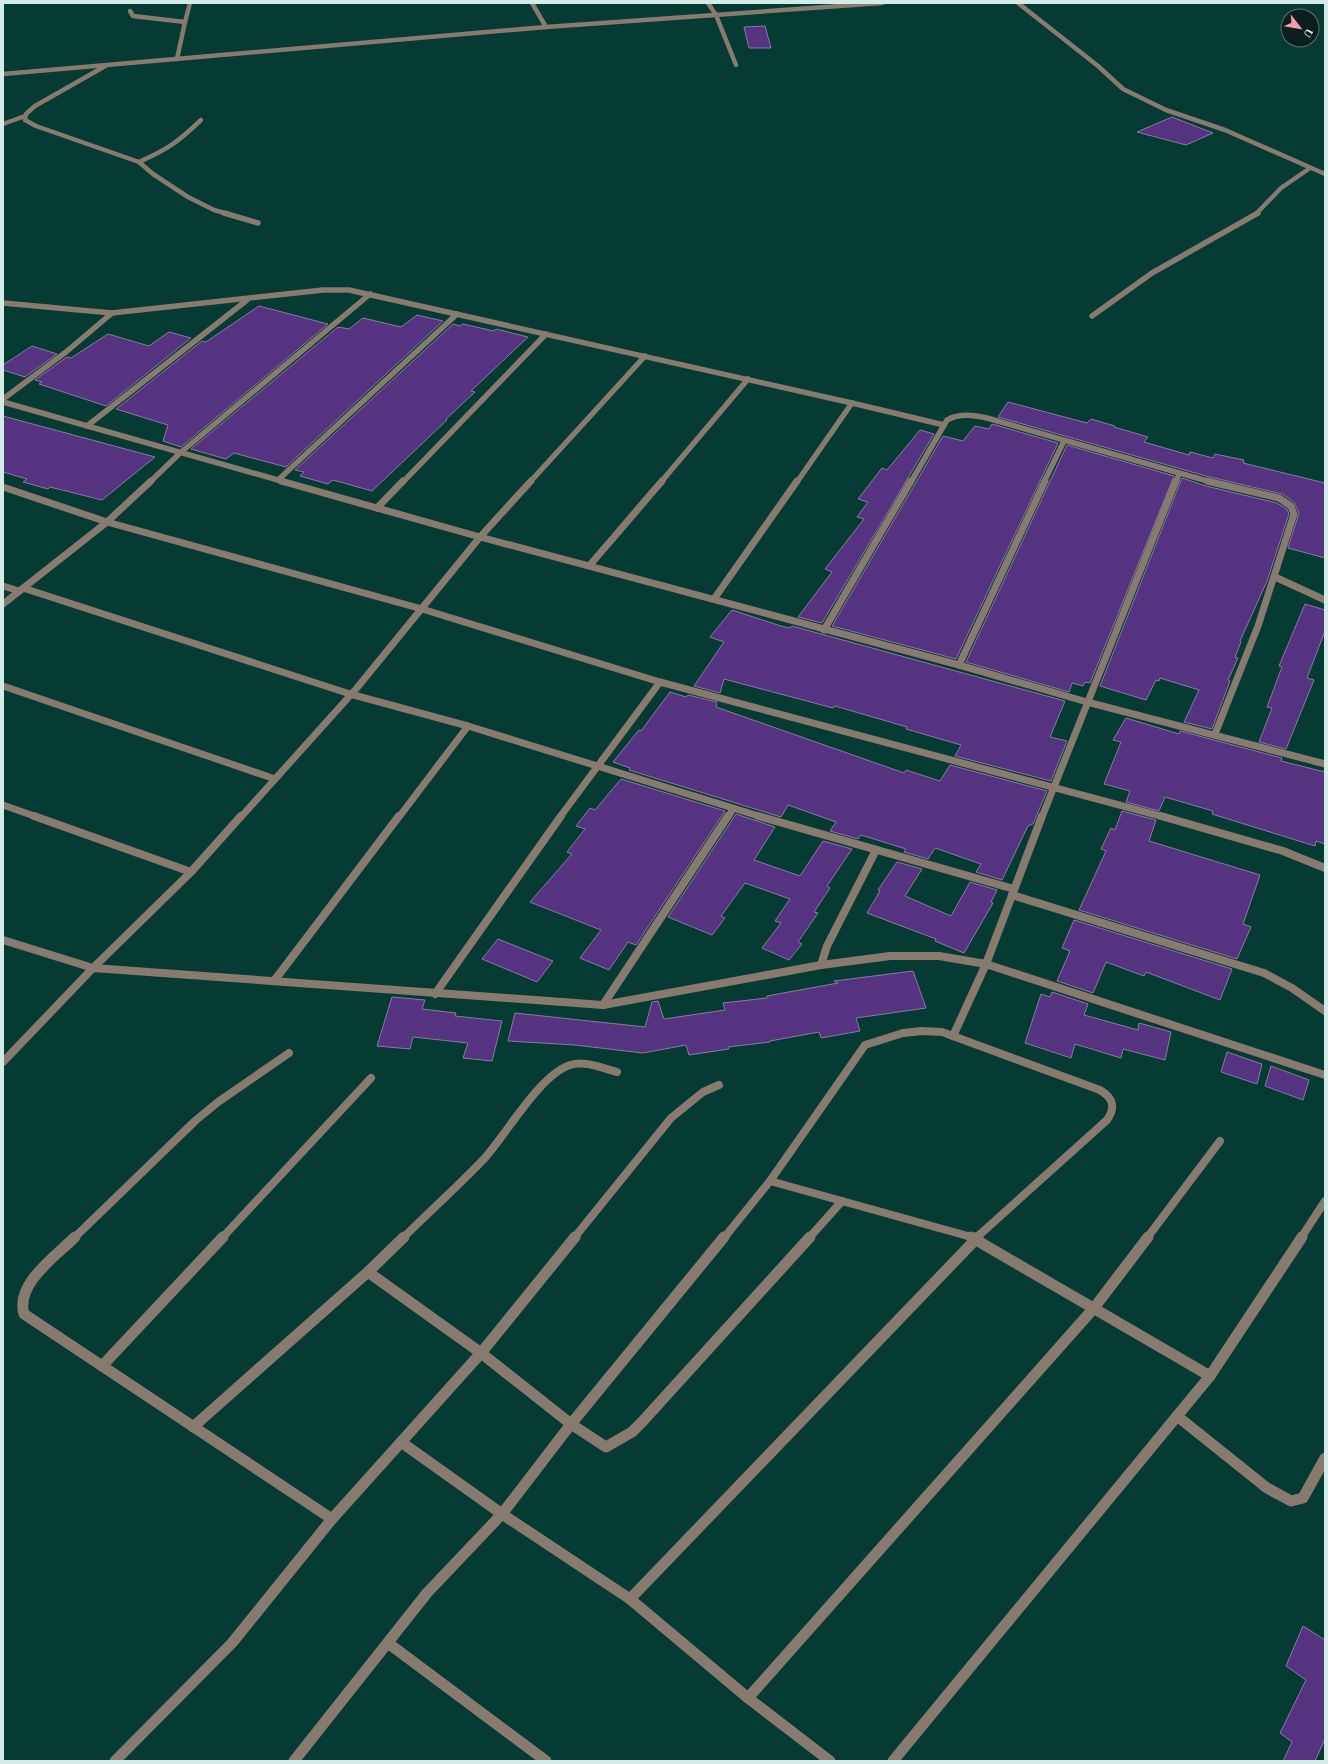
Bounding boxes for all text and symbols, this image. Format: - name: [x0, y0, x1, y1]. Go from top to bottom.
- north arrow: [1280, 8, 1320, 48]
- text: U: [1301, 27, 1316, 40]

